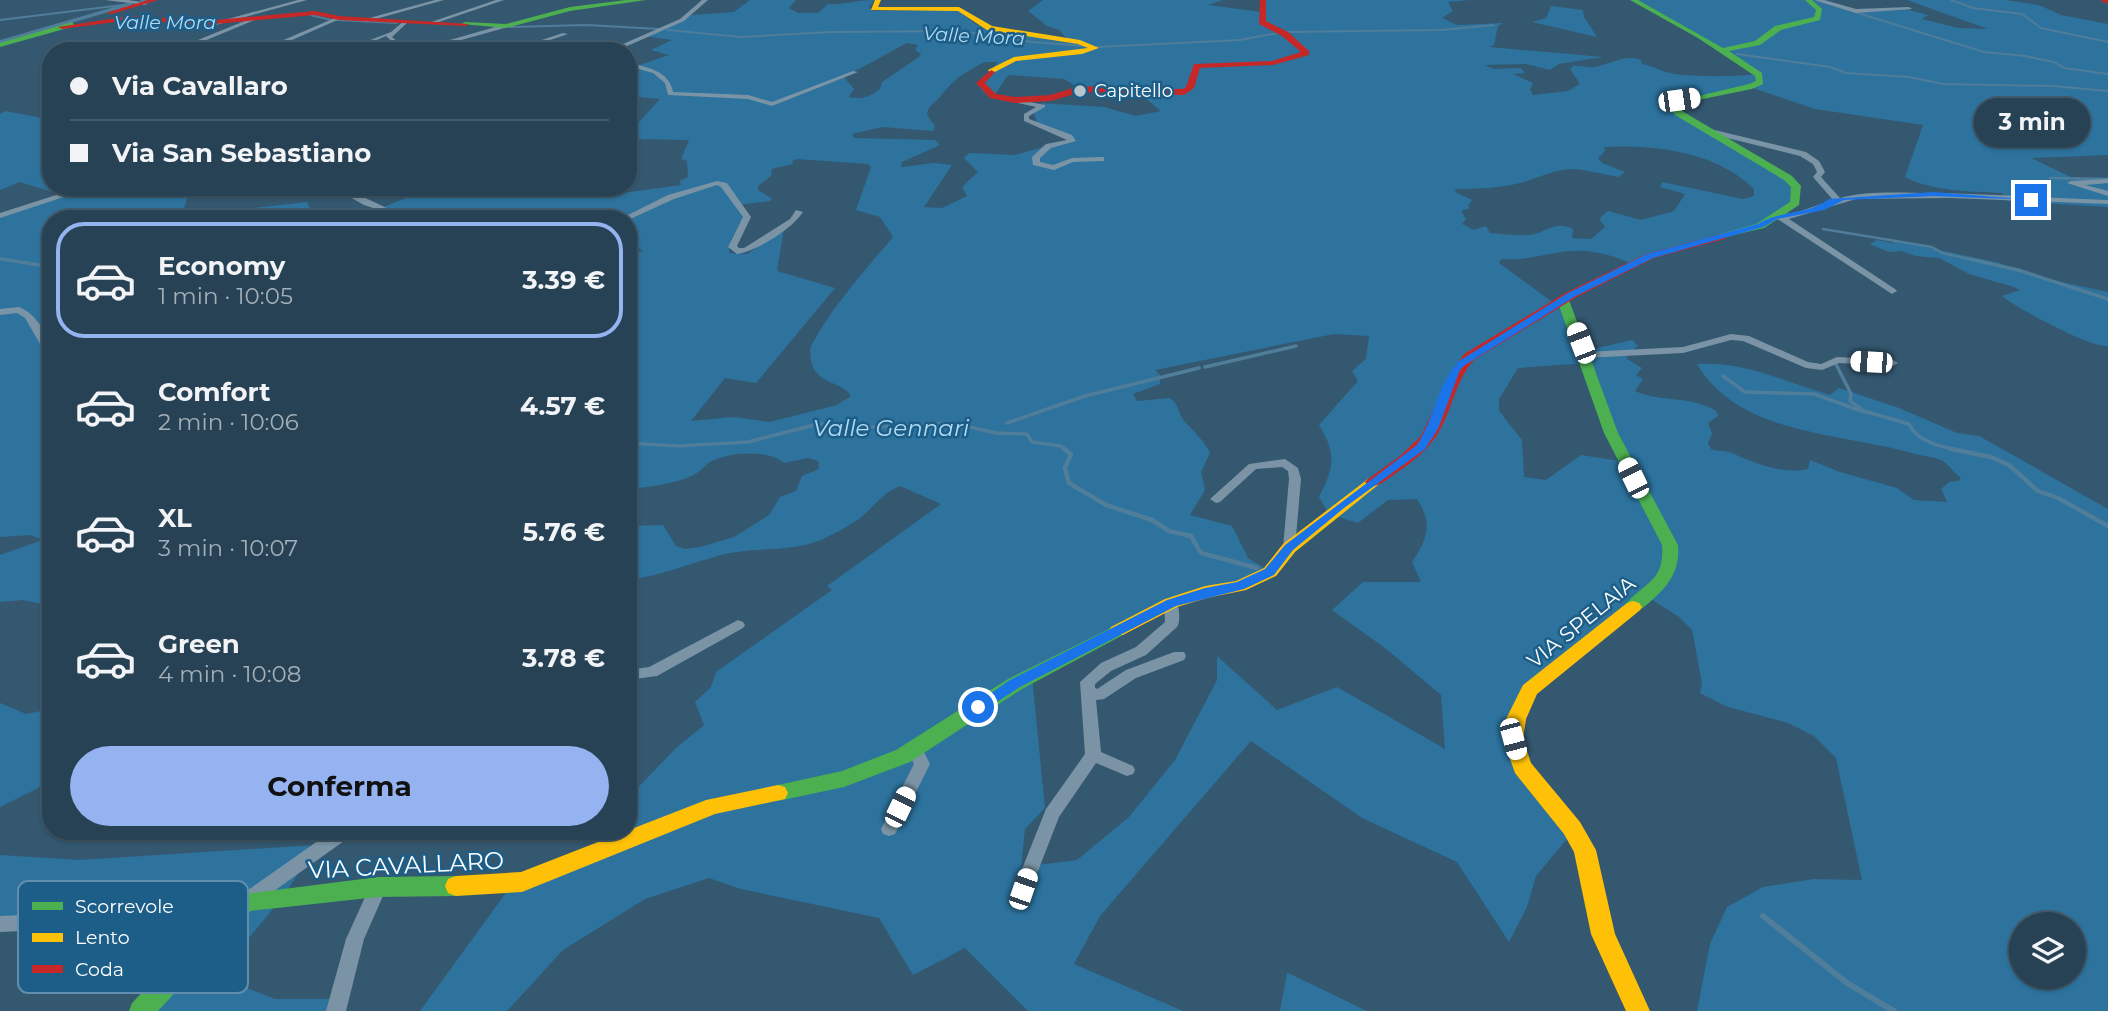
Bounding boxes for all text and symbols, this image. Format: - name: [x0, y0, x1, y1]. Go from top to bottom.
- water label: Valle Mora: [114, 11, 216, 34]
- water label: Valle Mora: [922, 22, 1026, 50]
- text: Via Cavallaro: [112, 70, 288, 102]
- place label: Capitello: [1094, 80, 1173, 102]
- marker: Capitello: [1072, 83, 1088, 99]
- car: [1657, 87, 1702, 113]
- callout: 3 min: [1973, 99, 2089, 148]
- text: 3 min: [1998, 108, 2066, 136]
- text: Via San Sebastiano: [112, 137, 371, 169]
- route end: [2015, 184, 2047, 216]
- icon: car: [74, 249, 137, 312]
- text: Economy: [158, 250, 285, 282]
- text: 3.39 €: [522, 264, 605, 296]
- text: 1 min · 10:05: [158, 282, 293, 310]
- car: [1564, 320, 1599, 366]
- car: [1850, 350, 1893, 374]
- icon: car: [74, 375, 137, 438]
- text: Comfort: [158, 376, 270, 408]
- text: 4.57 €: [520, 390, 605, 422]
- text: 2 min · 10:06: [158, 408, 299, 436]
- water label: Valle Gennari: [813, 414, 970, 442]
- car: [1615, 455, 1652, 501]
- icon: car: [74, 501, 137, 564]
- text: XL: [158, 502, 192, 534]
- text: 5.76 €: [523, 516, 605, 548]
- text: 3 min · 10:07: [158, 534, 298, 562]
- street label: VIA SPELAIA: [1522, 570, 1641, 673]
- icon: car: [74, 627, 137, 690]
- text: Green: [158, 628, 240, 660]
- text: 3.78 €: [522, 642, 605, 674]
- text: 4 min · 10:08: [158, 660, 302, 688]
- route start: [962, 691, 994, 723]
- car: [1498, 716, 1529, 762]
- button: Conferma: [70, 746, 609, 826]
- car: [882, 784, 919, 830]
- street label: VIA CAVALLARO: [307, 845, 505, 885]
- car: [1007, 866, 1040, 912]
- legend: [18, 881, 248, 993]
- text: Scorrevole: [75, 895, 174, 918]
- map controls: [2009, 912, 2086, 989]
- button: layers: [2009, 912, 2086, 989]
- text: Lento: [75, 926, 130, 949]
- text: Coda: [75, 958, 124, 981]

